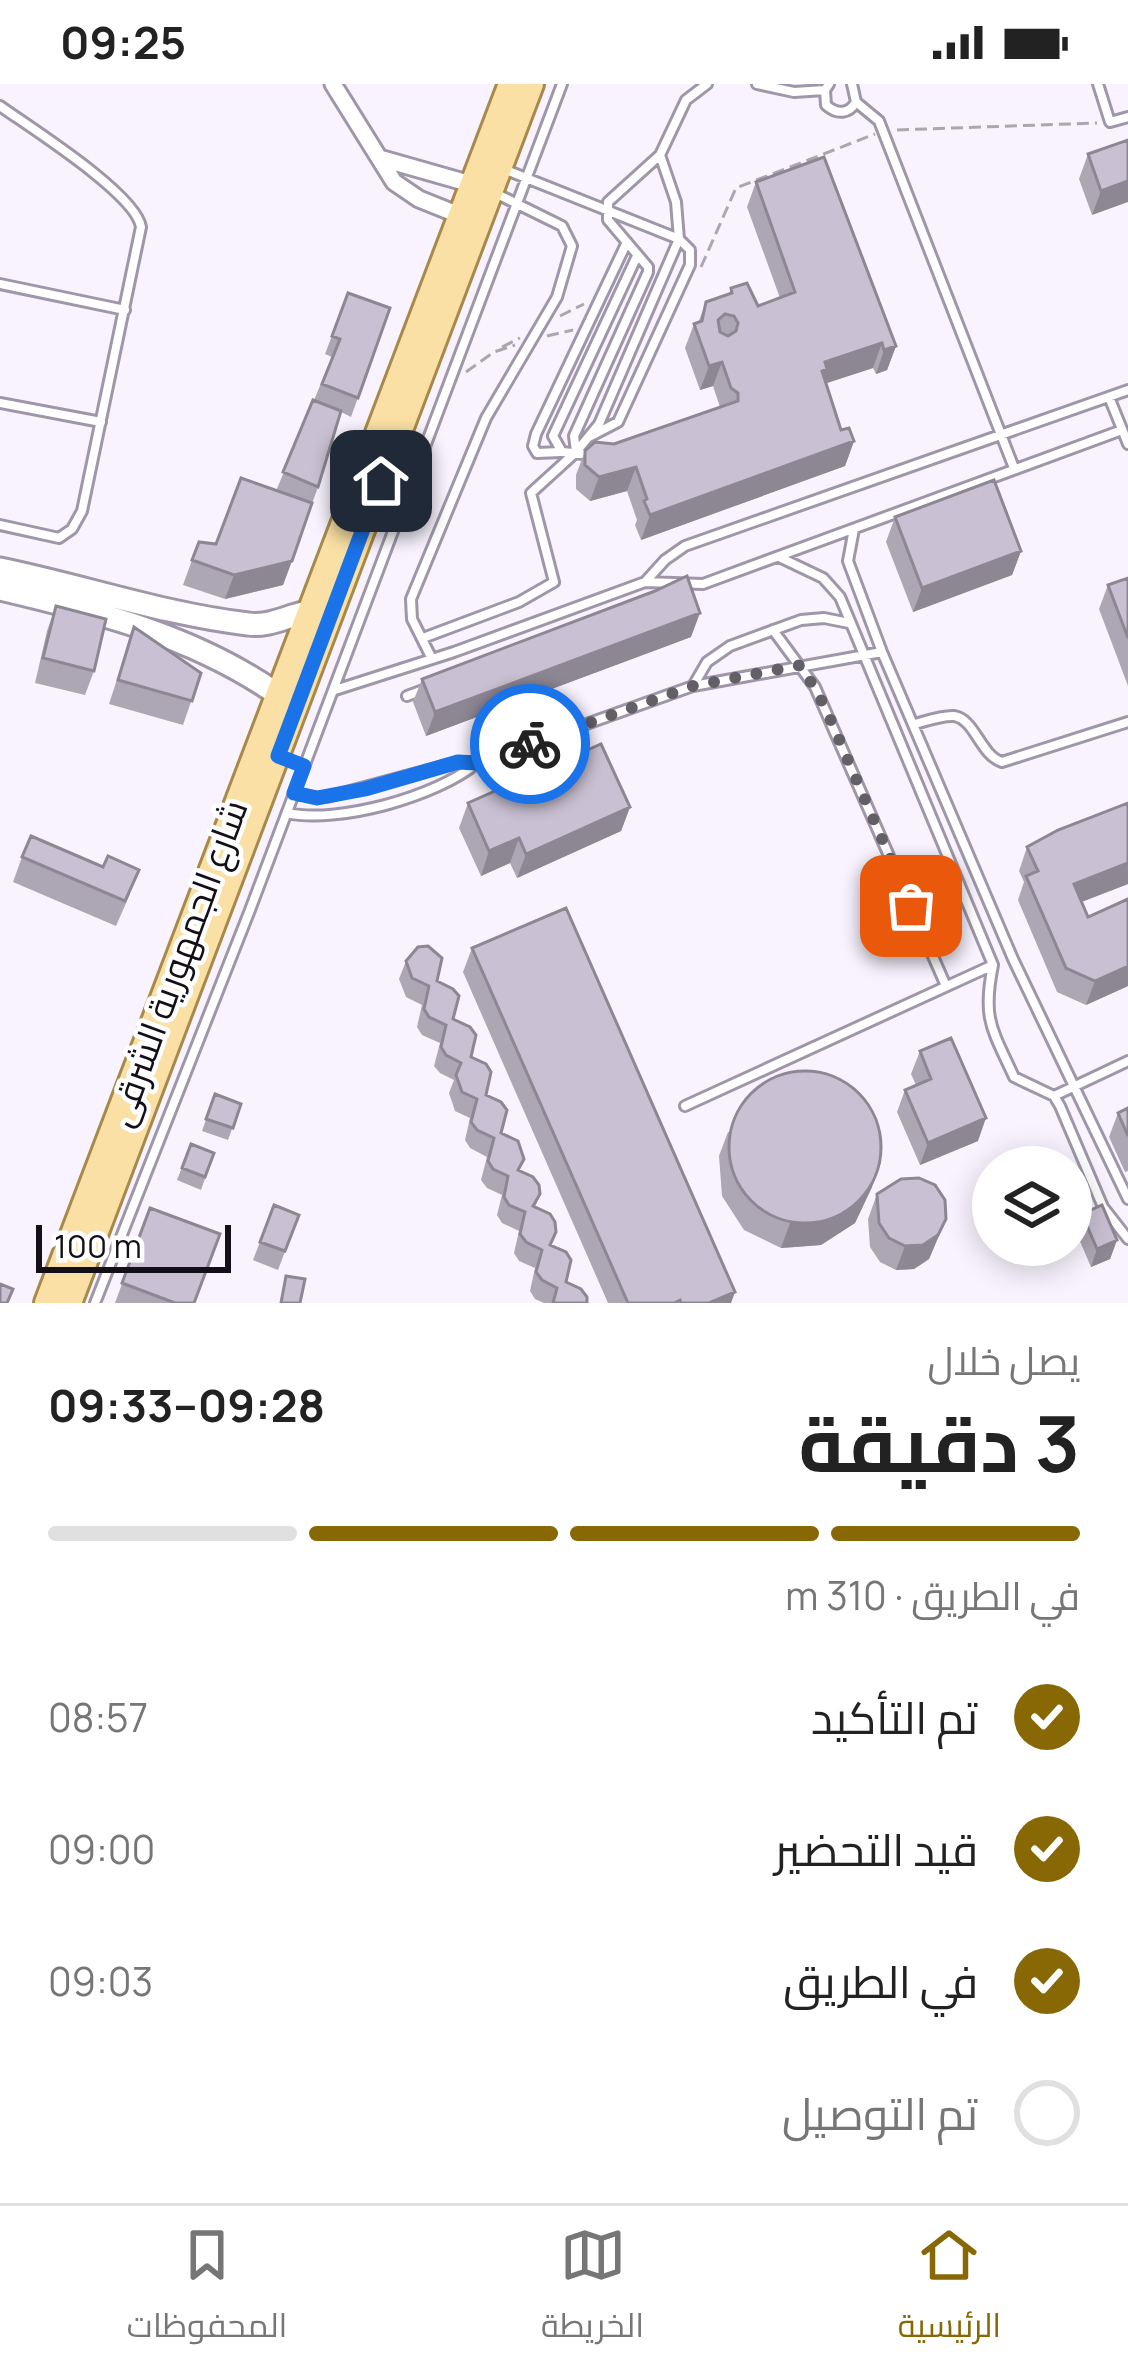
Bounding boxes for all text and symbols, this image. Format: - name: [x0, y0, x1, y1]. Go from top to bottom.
- text: 09:25: [60, 11, 186, 73]
- pin: [330, 430, 432, 532]
- icon: home: [348, 448, 414, 514]
- courier: [470, 684, 590, 804]
- icon: bike: [497, 711, 563, 777]
- street label: شارع الجمهورية الشرقى: [95, 793, 259, 1133]
- pin: [860, 855, 962, 957]
- icon: bag: [878, 873, 944, 939]
- map controls: [972, 1146, 1092, 1266]
- button: layers: [972, 1146, 1092, 1266]
- scale bar: [36, 1219, 231, 1272]
- text: 100 m: [54, 1223, 142, 1268]
- text: يصل خلال: [927, 1333, 1080, 1387]
- text: 09:28–09:33: [48, 1374, 325, 1436]
- text: 3 دقيقة: [799, 1389, 1080, 1495]
- text: في الطريق · 310 m: [785, 1568, 1080, 1622]
- icon: check: [1014, 1684, 1080, 1750]
- text: تم التأكيد: [811, 1686, 978, 1748]
- text: 08:57: [48, 1690, 148, 1744]
- icon: check: [1014, 1816, 1080, 1882]
- text: قيد التحضير: [774, 1818, 978, 1880]
- text: 09:00: [48, 1822, 155, 1876]
- icon: check: [1014, 1948, 1080, 2014]
- text: في الطريق: [783, 1950, 978, 2012]
- text: 09:03: [48, 1954, 153, 2008]
- text: تم التوصيل: [782, 2082, 978, 2144]
- tab: المحفوظات: [127, 2222, 287, 2356]
- tab: الخريطة: [541, 2222, 644, 2356]
- tab: الرئيسية: [898, 2222, 1001, 2356]

